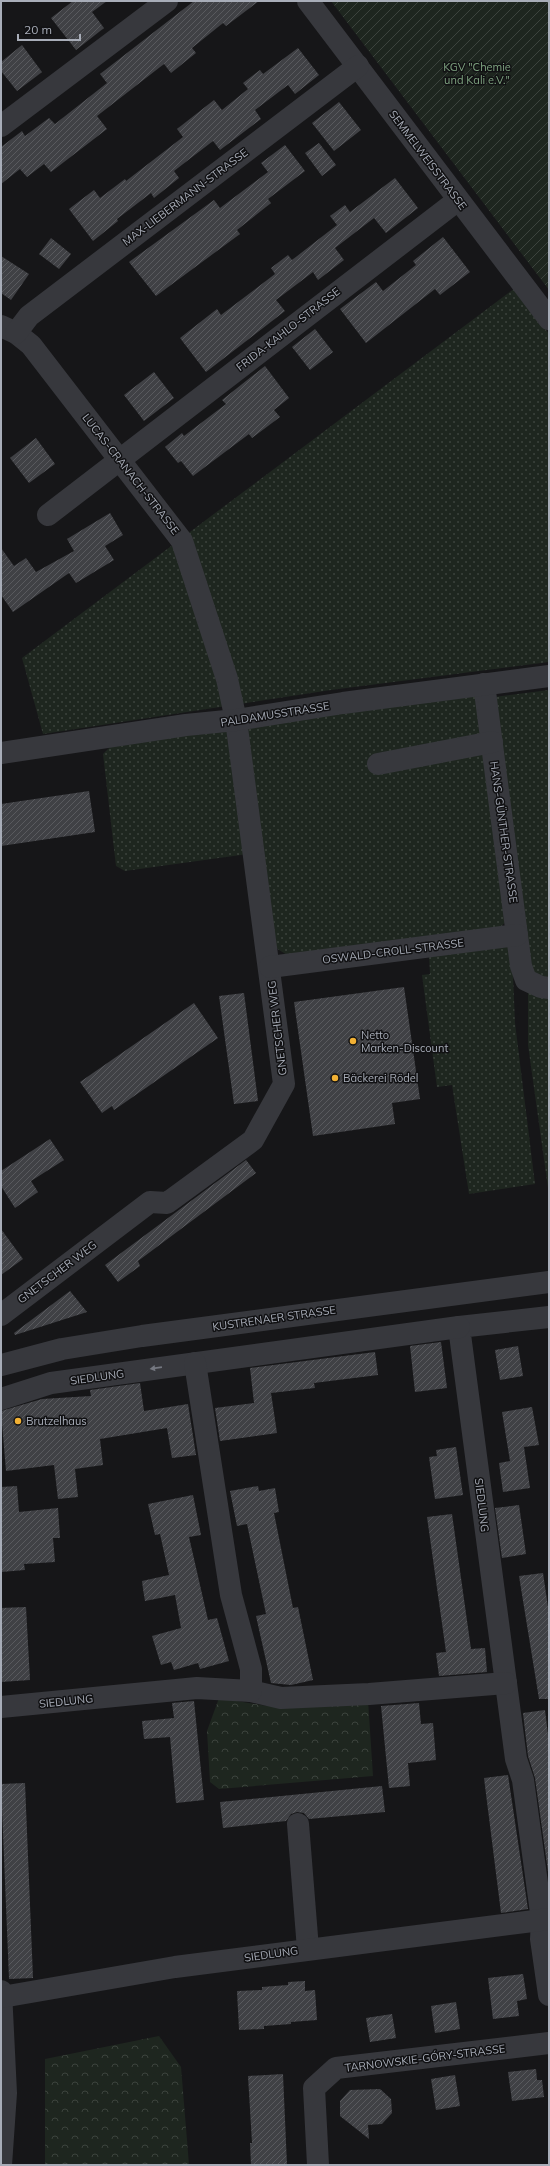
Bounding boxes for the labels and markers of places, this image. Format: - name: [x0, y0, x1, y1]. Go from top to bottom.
- place label: Netto Marken-Discount: [361, 1028, 448, 1055]
- marker: Netto Marken-Discount: [348, 1036, 358, 1046]
- place label: Bäckerei Rödel: [343, 1071, 418, 1085]
- marker: Bäckerei Rödel: [330, 1073, 340, 1083]
- place label: Brutzelhaus: [26, 1414, 87, 1428]
- marker: Brutzelhaus: [13, 1416, 23, 1426]

